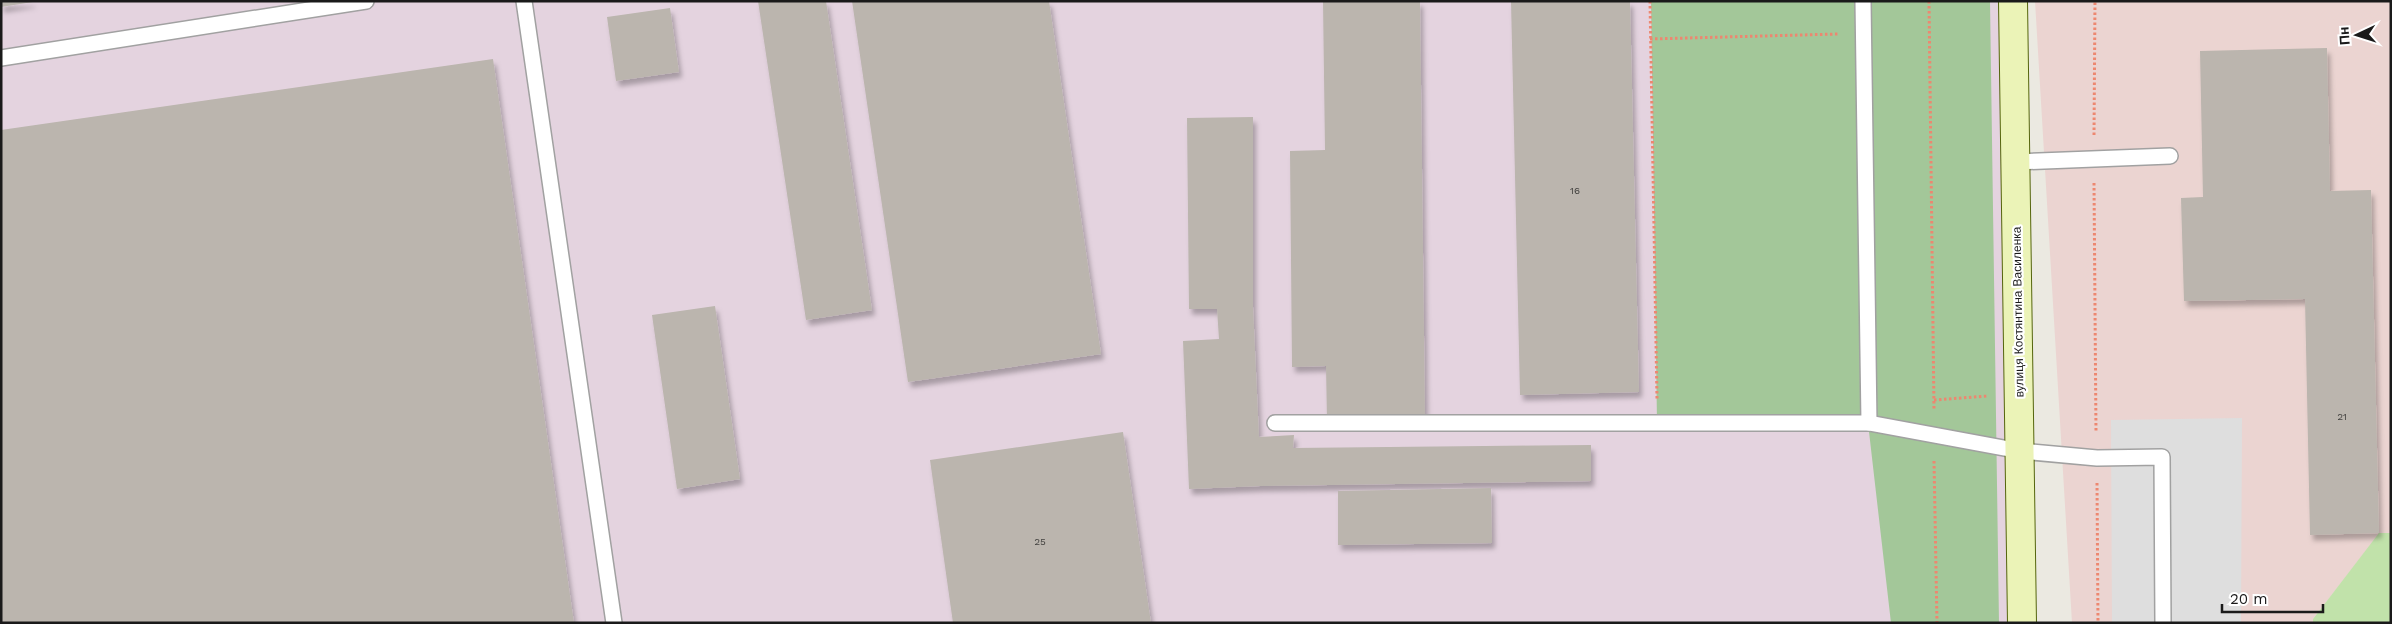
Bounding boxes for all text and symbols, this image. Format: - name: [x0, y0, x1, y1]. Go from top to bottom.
- north arrow: [2332, 10, 2382, 60]
- text: Пн: [2335, 26, 2353, 46]
- house number: 16: [1570, 185, 1580, 196]
- street label: вулиця Костянтина Василенка: [2010, 226, 2026, 397]
- house number: 21: [2337, 411, 2347, 422]
- house number: 25: [1034, 536, 1046, 547]
- scale bar: [2222, 582, 2323, 614]
- text: 20 m: [2230, 590, 2268, 608]

